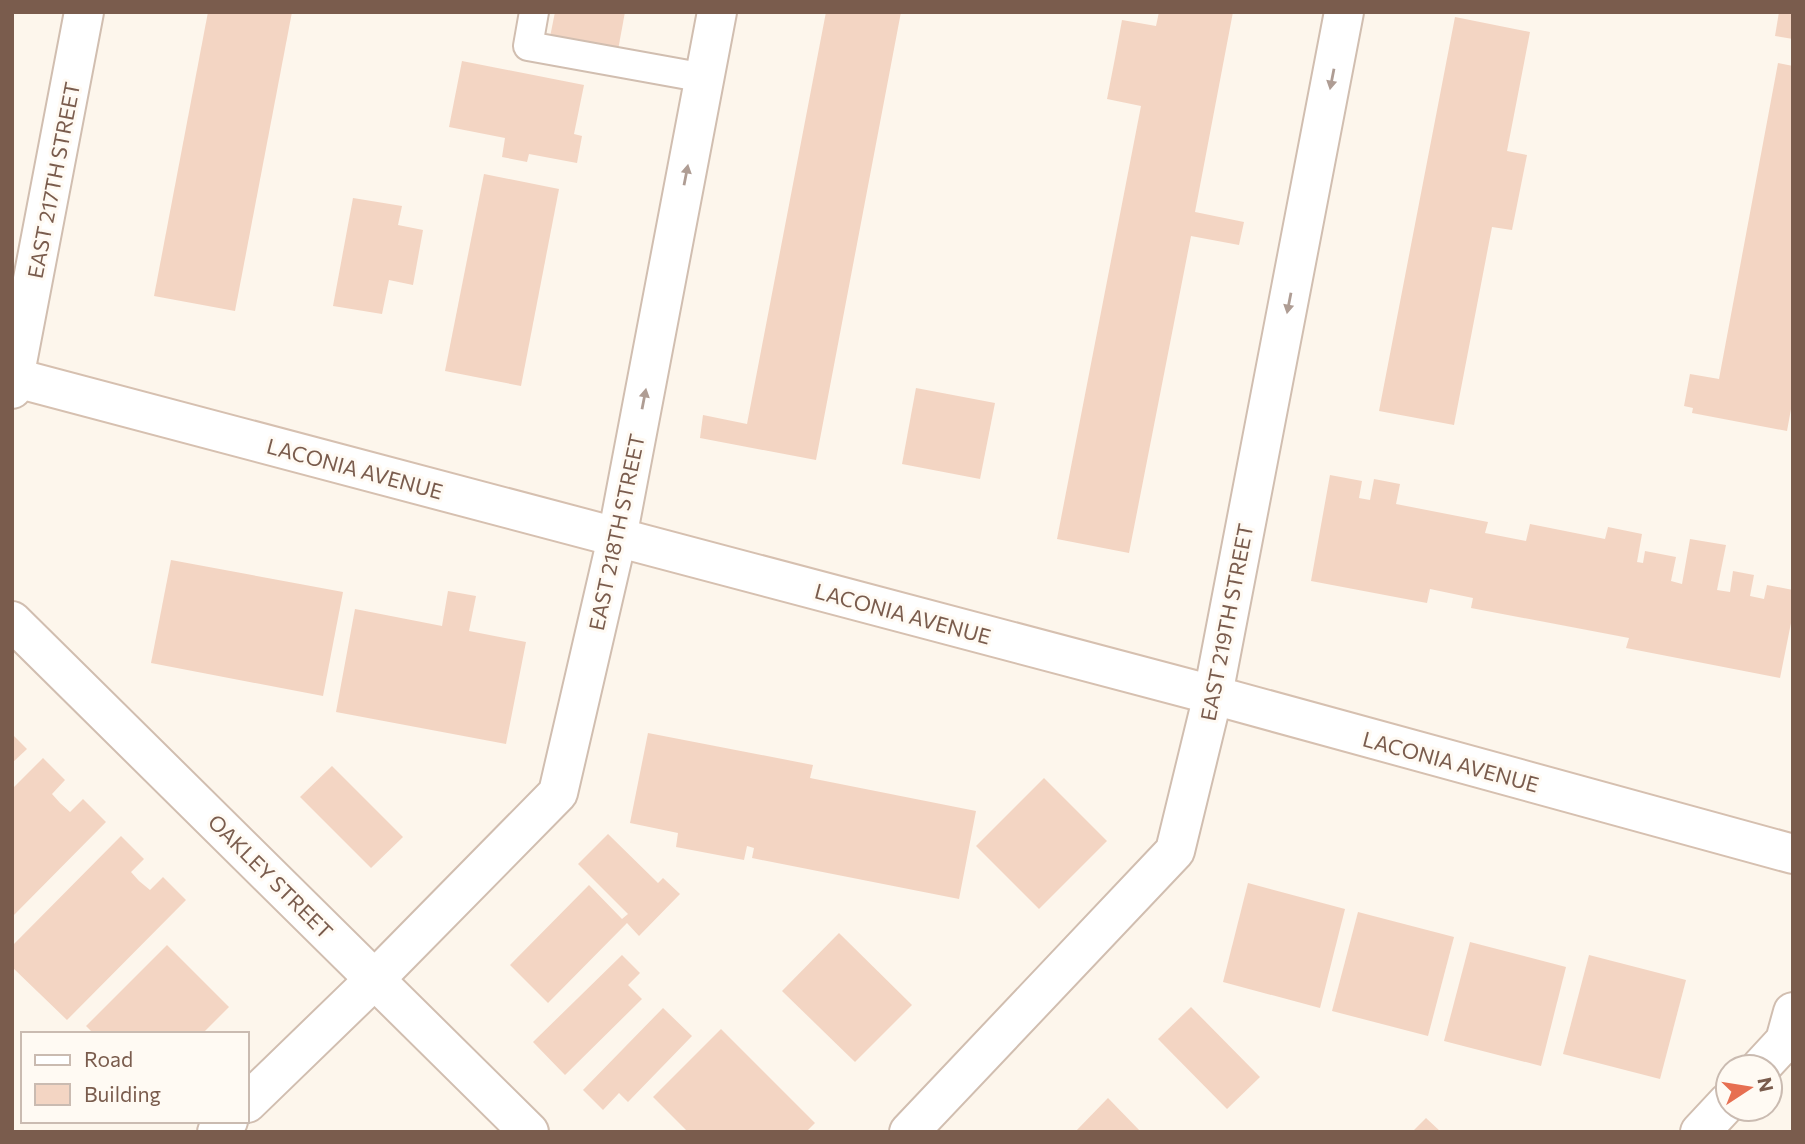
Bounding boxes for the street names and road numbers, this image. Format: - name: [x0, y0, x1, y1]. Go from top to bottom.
- street label: EAST 217TH STREET: [22, 80, 84, 280]
- street label: EAST 218TH STREET: [583, 431, 649, 633]
- street label: LACONIA AVENUE: [264, 432, 446, 504]
- street label: EAST 219TH STREET: [1195, 521, 1257, 723]
- street label: LACONIA AVENUE: [812, 577, 994, 649]
- street label: LACONIA AVENUE: [1360, 725, 1542, 797]
- street label: OAKLEY STREET: [204, 809, 338, 943]

